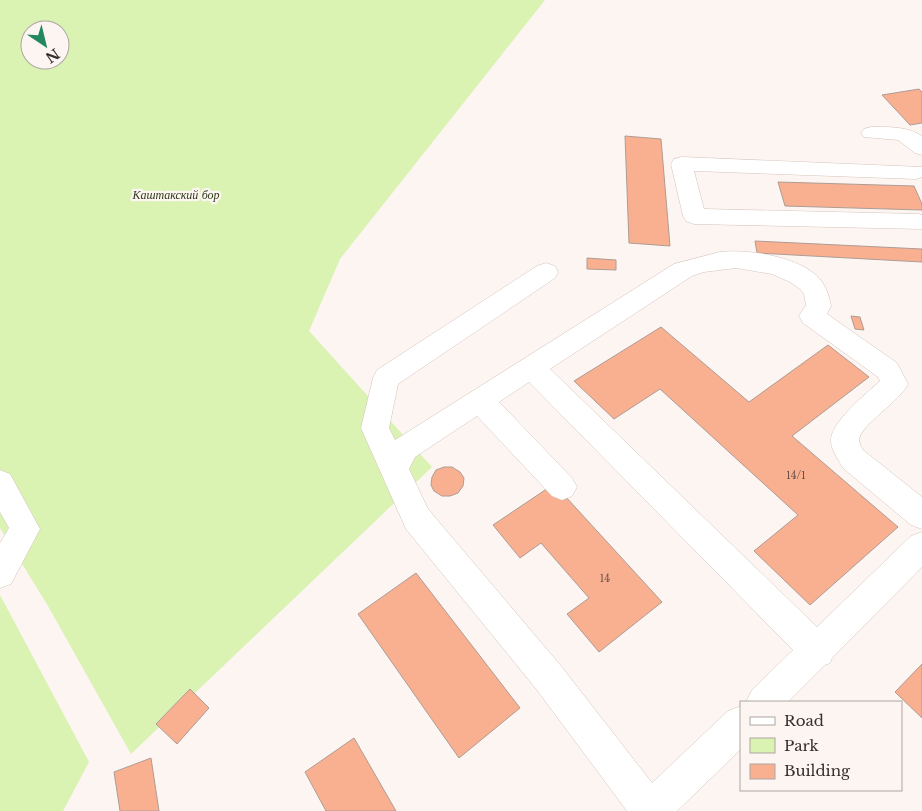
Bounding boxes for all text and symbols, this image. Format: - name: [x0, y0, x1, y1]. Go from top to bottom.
- north arrow: [20, 20, 70, 70]
- text: N: [42, 44, 63, 67]
- park label: Каштакский бор: [131, 187, 220, 202]
- house number: 14/1: [786, 469, 806, 482]
- house number: 14: [600, 572, 610, 585]
- legend: [740, 701, 902, 791]
- text: Road: [784, 711, 824, 730]
- text: Park: [784, 736, 820, 755]
- text: Building: [784, 761, 851, 780]

